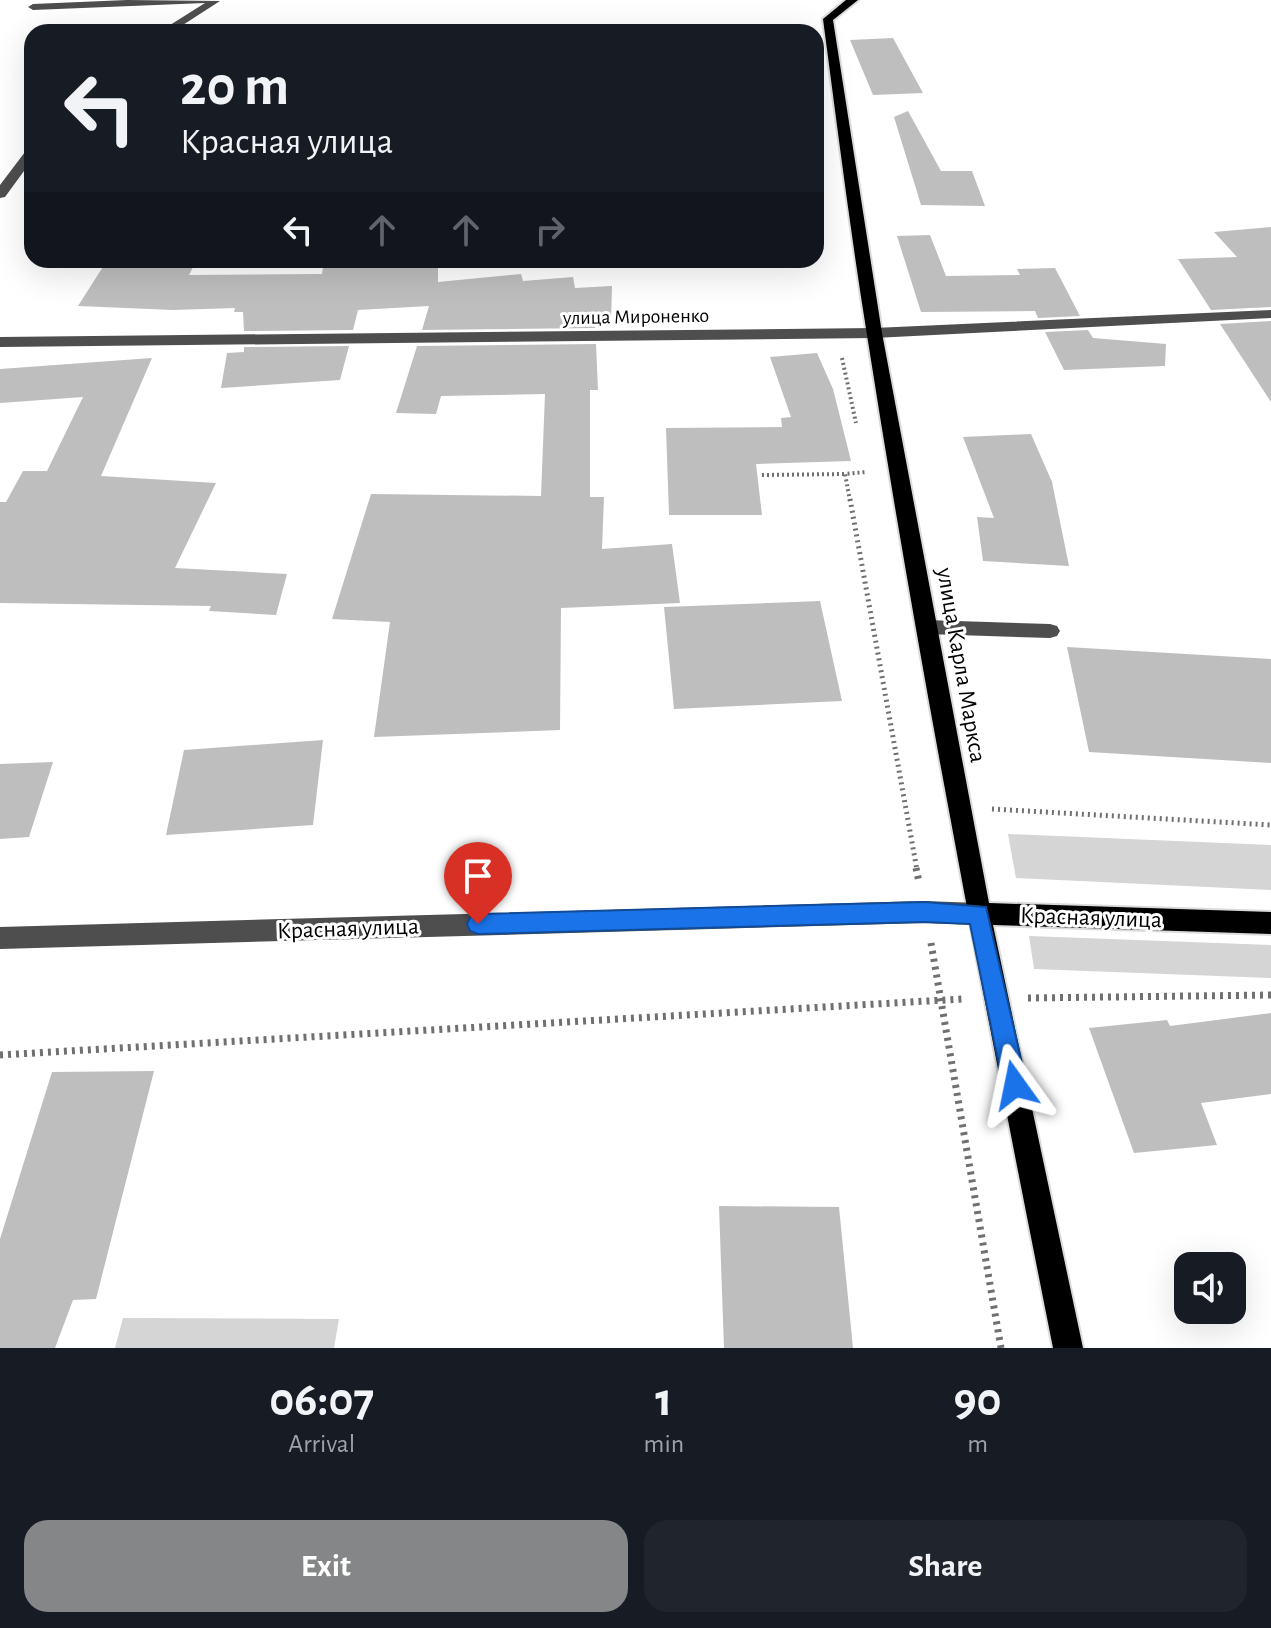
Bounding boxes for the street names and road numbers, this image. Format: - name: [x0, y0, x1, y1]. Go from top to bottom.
- street label: улица Мироненко: [562, 306, 709, 328]
- street label: улица Карла Маркса: [932, 565, 990, 764]
- street label: Красная улица: [1020, 904, 1162, 932]
- street label: Красная улица: [277, 915, 419, 943]

